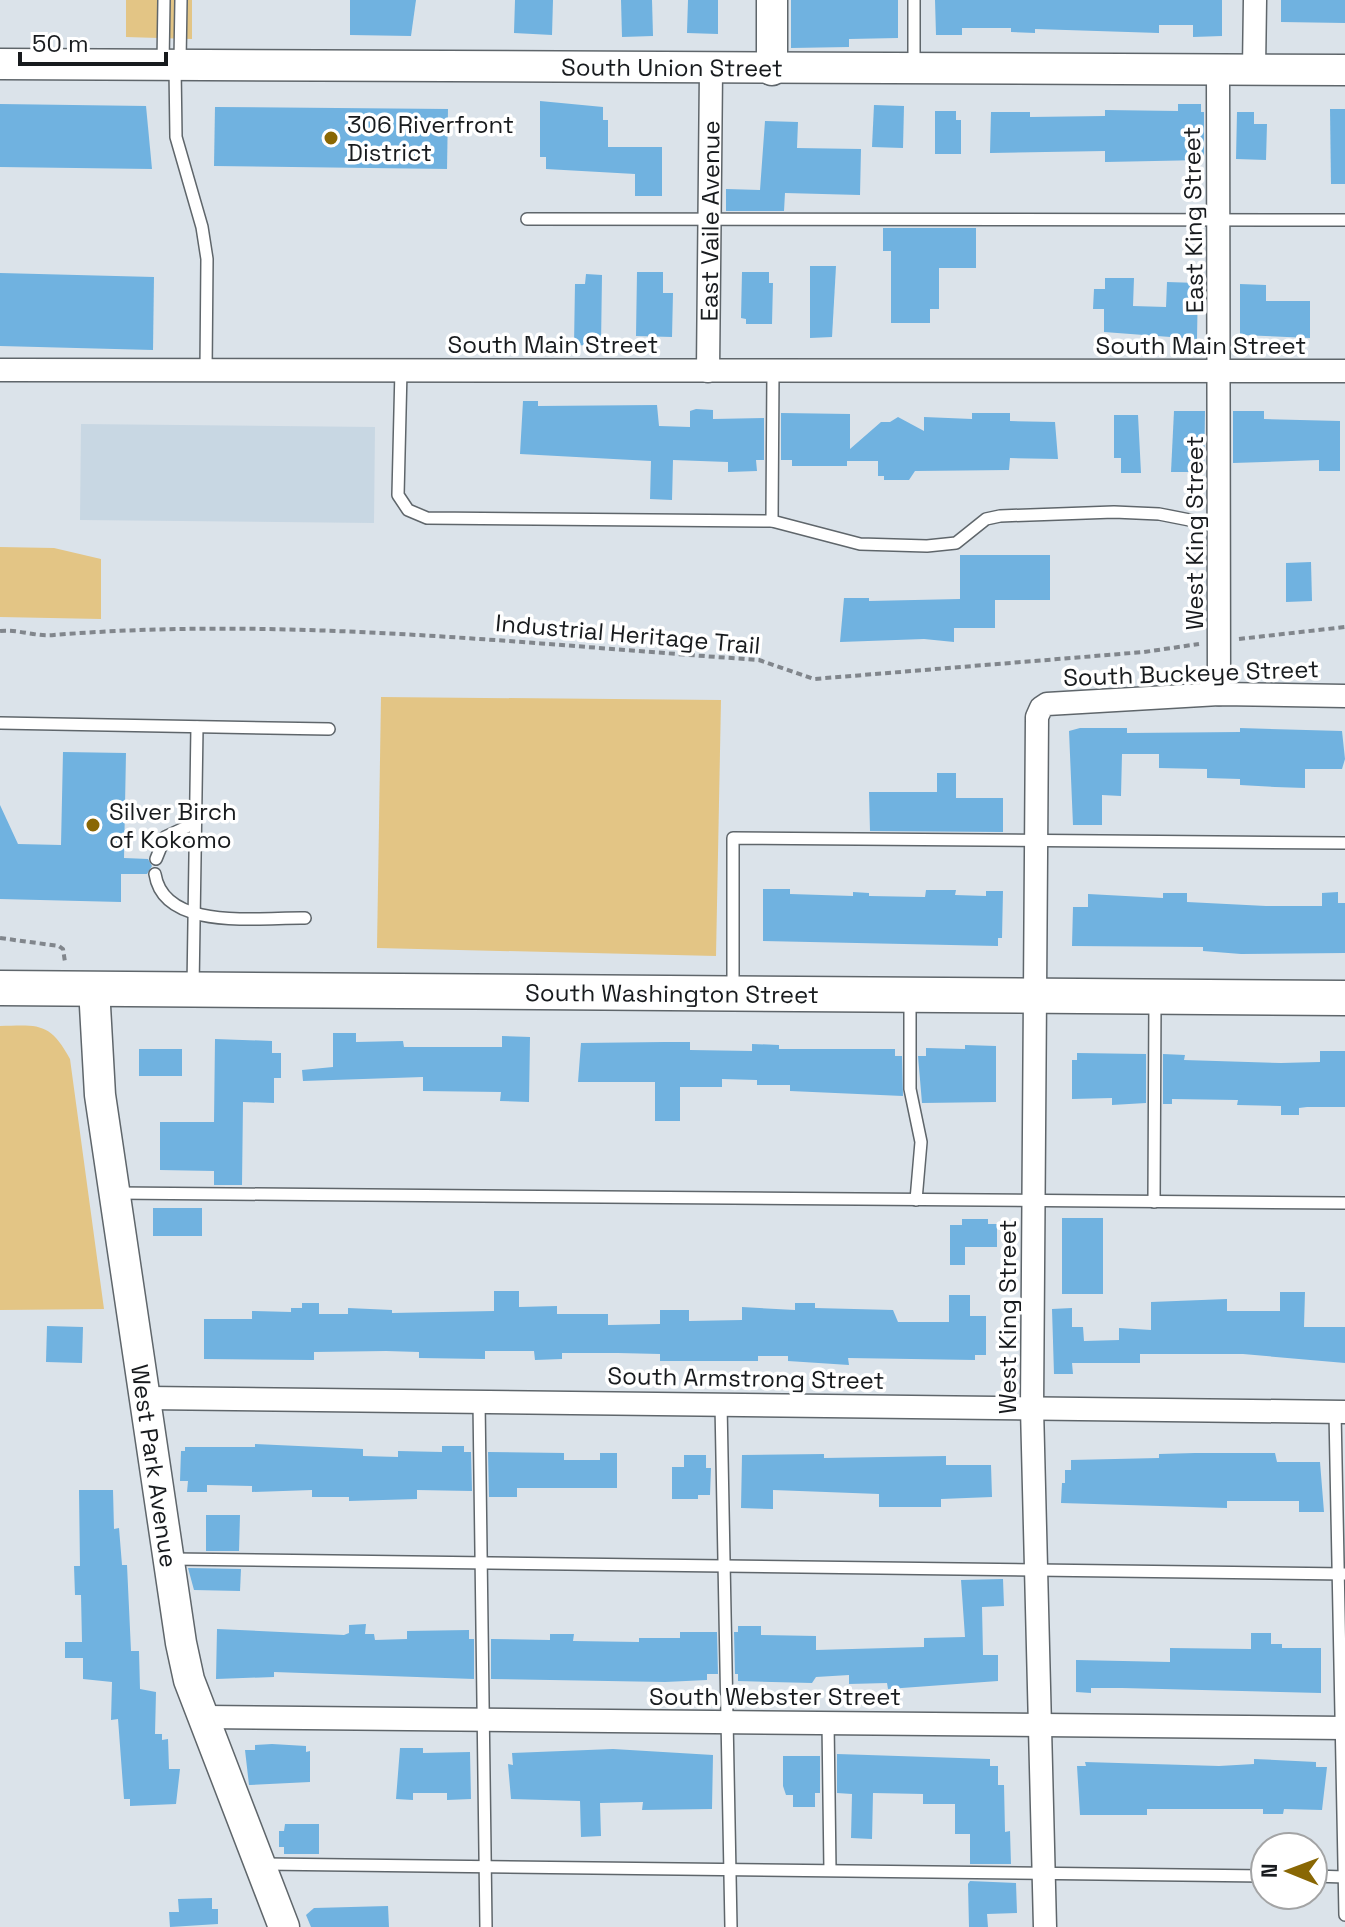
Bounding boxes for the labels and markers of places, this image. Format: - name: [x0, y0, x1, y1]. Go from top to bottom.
- place label: 306 Riverfront District: [347, 109, 514, 168]
- marker: 306 Riverfront District: [322, 129, 340, 147]
- place label: Silver Birch of Kokomo: [109, 796, 237, 855]
- marker: Silver Birch of Kokomo: [84, 816, 102, 834]

